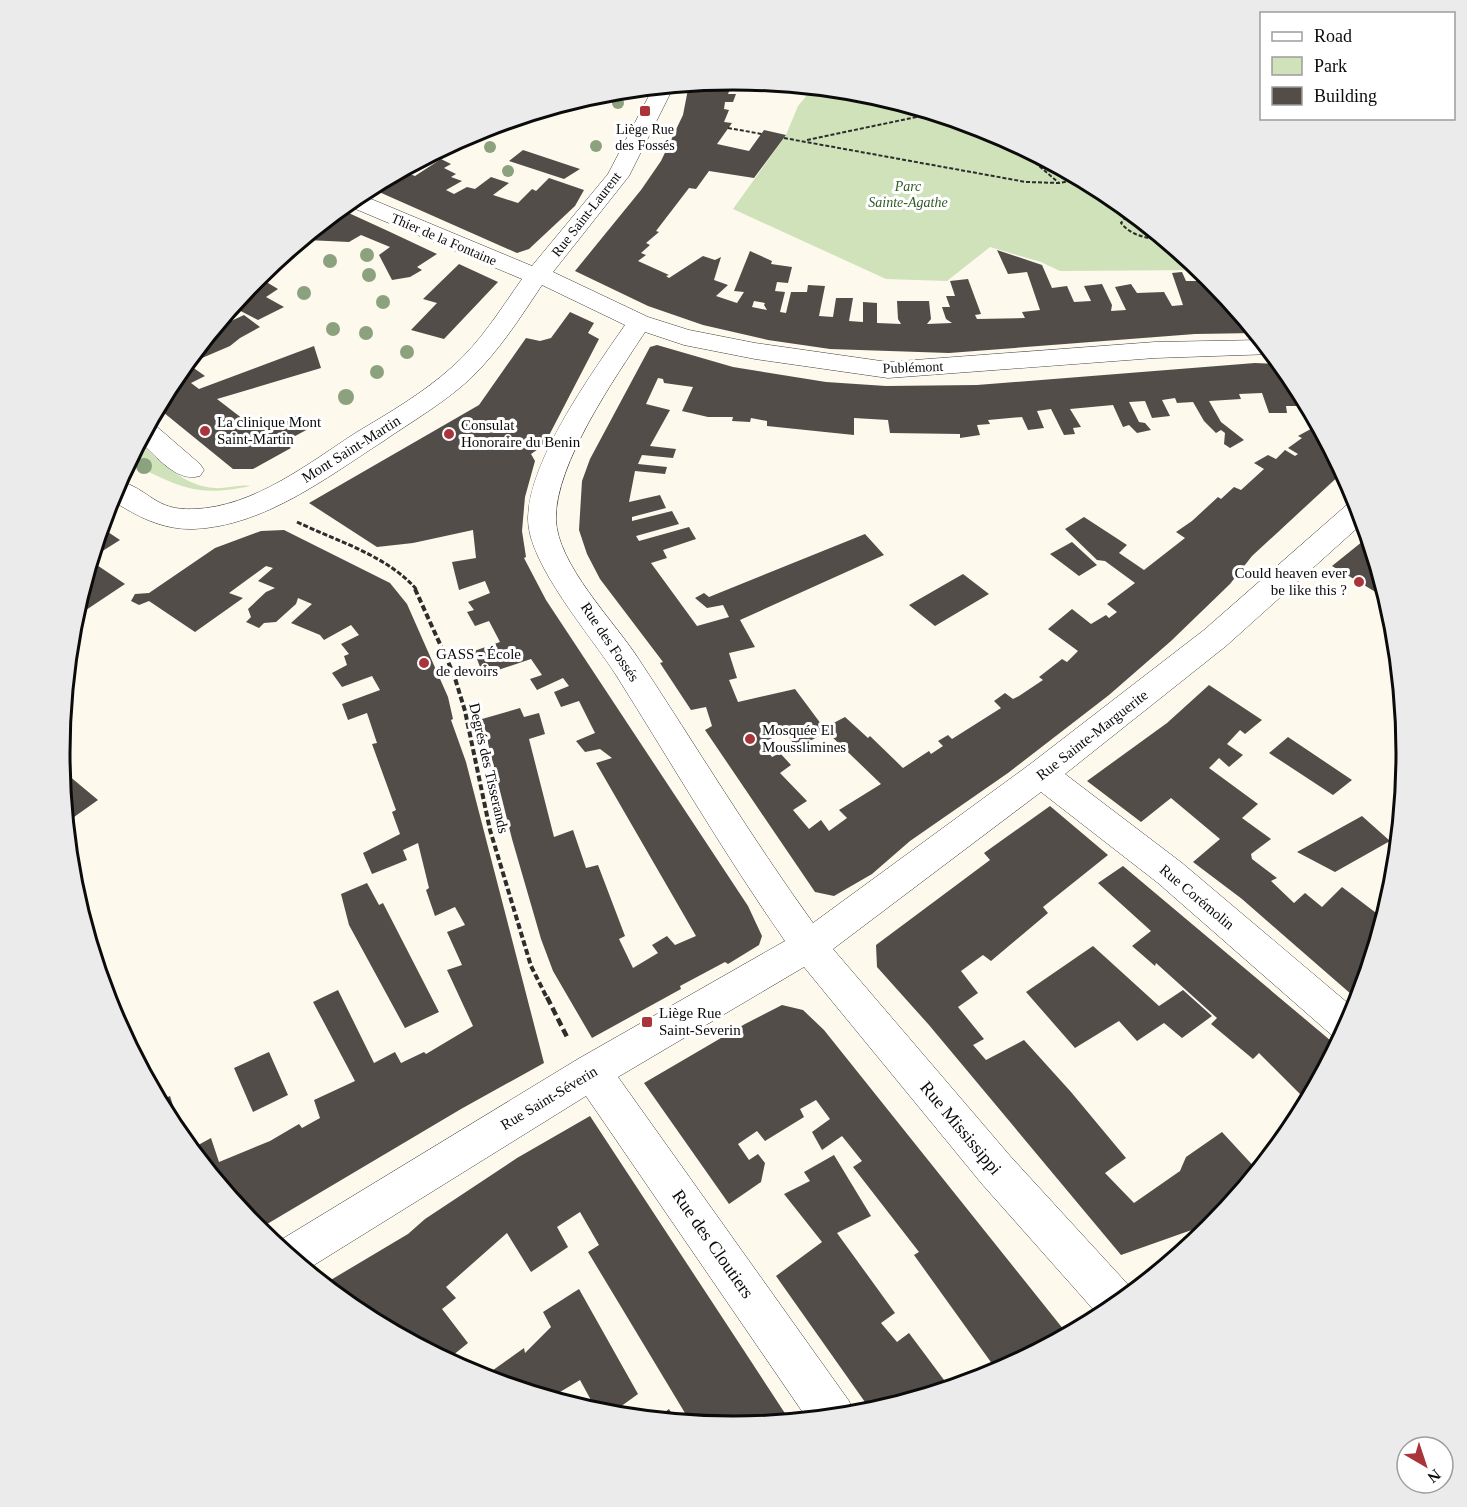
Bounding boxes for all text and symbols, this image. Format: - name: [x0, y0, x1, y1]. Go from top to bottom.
- legend: [1260, 12, 1455, 120]
- text: Road: [1314, 26, 1352, 46]
- text: Park: [1314, 56, 1347, 76]
- text: Building: [1314, 86, 1377, 106]
- marker: Liège Rue des Fossés: [638, 104, 652, 118]
- place label: Liège Rue des Fossés: [615, 122, 675, 153]
- street label: Rue Saint-Laurent: [549, 169, 624, 260]
- park label: Parc Sainte-Agathe: [868, 179, 948, 210]
- street label: Thier de la Fontaine: [389, 210, 499, 268]
- street label: Publémont: [882, 359, 944, 376]
- street label: Mont Saint-Martin: [299, 412, 404, 486]
- place label: La clinique Mont Saint-Martin: [217, 414, 322, 447]
- place label: Consulat Honoraire du Benin: [461, 417, 581, 450]
- marker: La clinique Mont Saint-Martin: [198, 424, 212, 438]
- marker: Consulat Honoraire du Benin: [442, 427, 456, 441]
- place label: Could heaven ever be like this ?: [1235, 565, 1347, 598]
- marker: Could heaven ever be like this ?: [1352, 575, 1366, 589]
- street label: Rue des Fossés: [578, 600, 642, 685]
- place label: GASS - École de devoirs: [436, 646, 521, 679]
- marker: GASS - École de devoirs: [417, 656, 431, 670]
- street label: Rue Sainte-Marguerite: [1033, 686, 1151, 783]
- street label: Degrés des Tisserands: [466, 701, 512, 835]
- place label: Mosquée El Mousslimines: [762, 722, 846, 755]
- marker: Mosquée El Mousslimines: [743, 732, 757, 746]
- street label: Rue Corémolin: [1157, 861, 1238, 933]
- place label: Liège Rue Saint-Severin: [659, 1005, 741, 1038]
- marker: Liège Rue Saint-Severin: [640, 1015, 654, 1029]
- street label: Rue Saint-Séverin: [498, 1063, 600, 1133]
- street label: Rue Mississippi: [916, 1077, 1006, 1179]
- street label: Rue des Cloutiers: [668, 1186, 758, 1302]
- north arrow: [1395, 1435, 1455, 1495]
- text: N: [1424, 1466, 1444, 1487]

